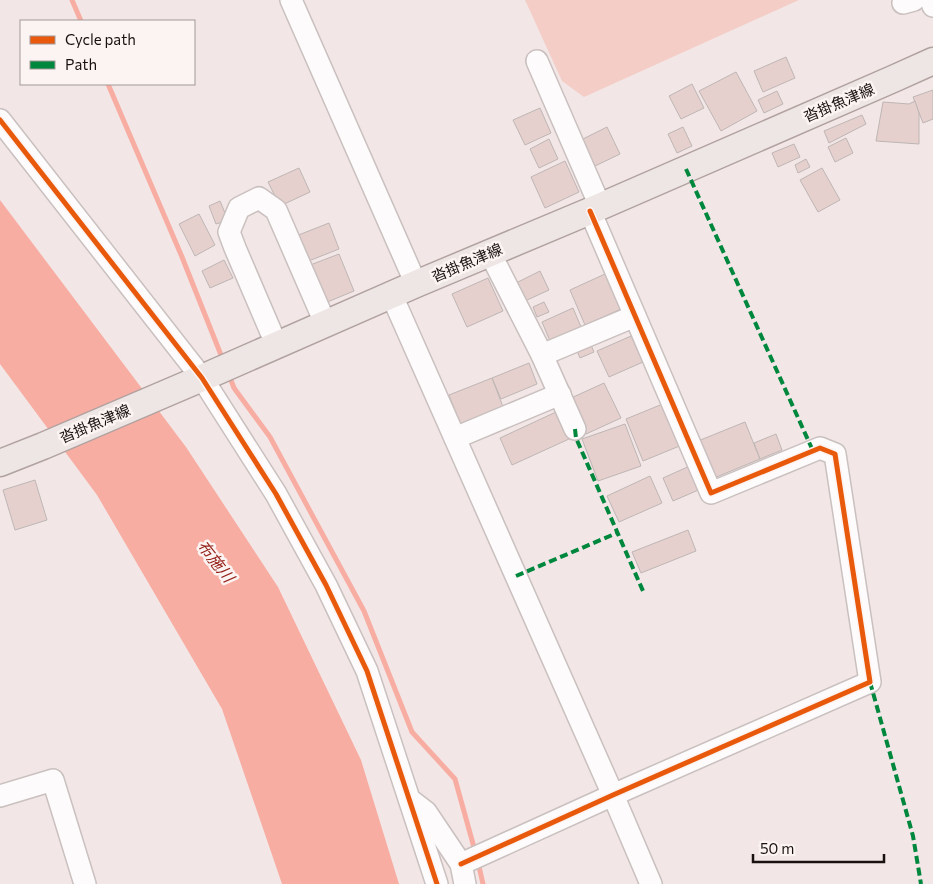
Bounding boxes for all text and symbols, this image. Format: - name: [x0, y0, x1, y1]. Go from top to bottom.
- legend: [20, 20, 195, 85]
- text: Cycle path: [65, 30, 136, 48]
- text: Path: [65, 55, 97, 73]
- street label: 沓掛魚津線: [801, 79, 877, 125]
- street label: 沓掛魚津線: [429, 239, 505, 285]
- street label: 沓掛魚津線: [57, 400, 133, 446]
- water label: 布施川: [194, 536, 240, 587]
- scale bar: [753, 832, 884, 864]
- text: 50 m: [760, 839, 794, 857]

